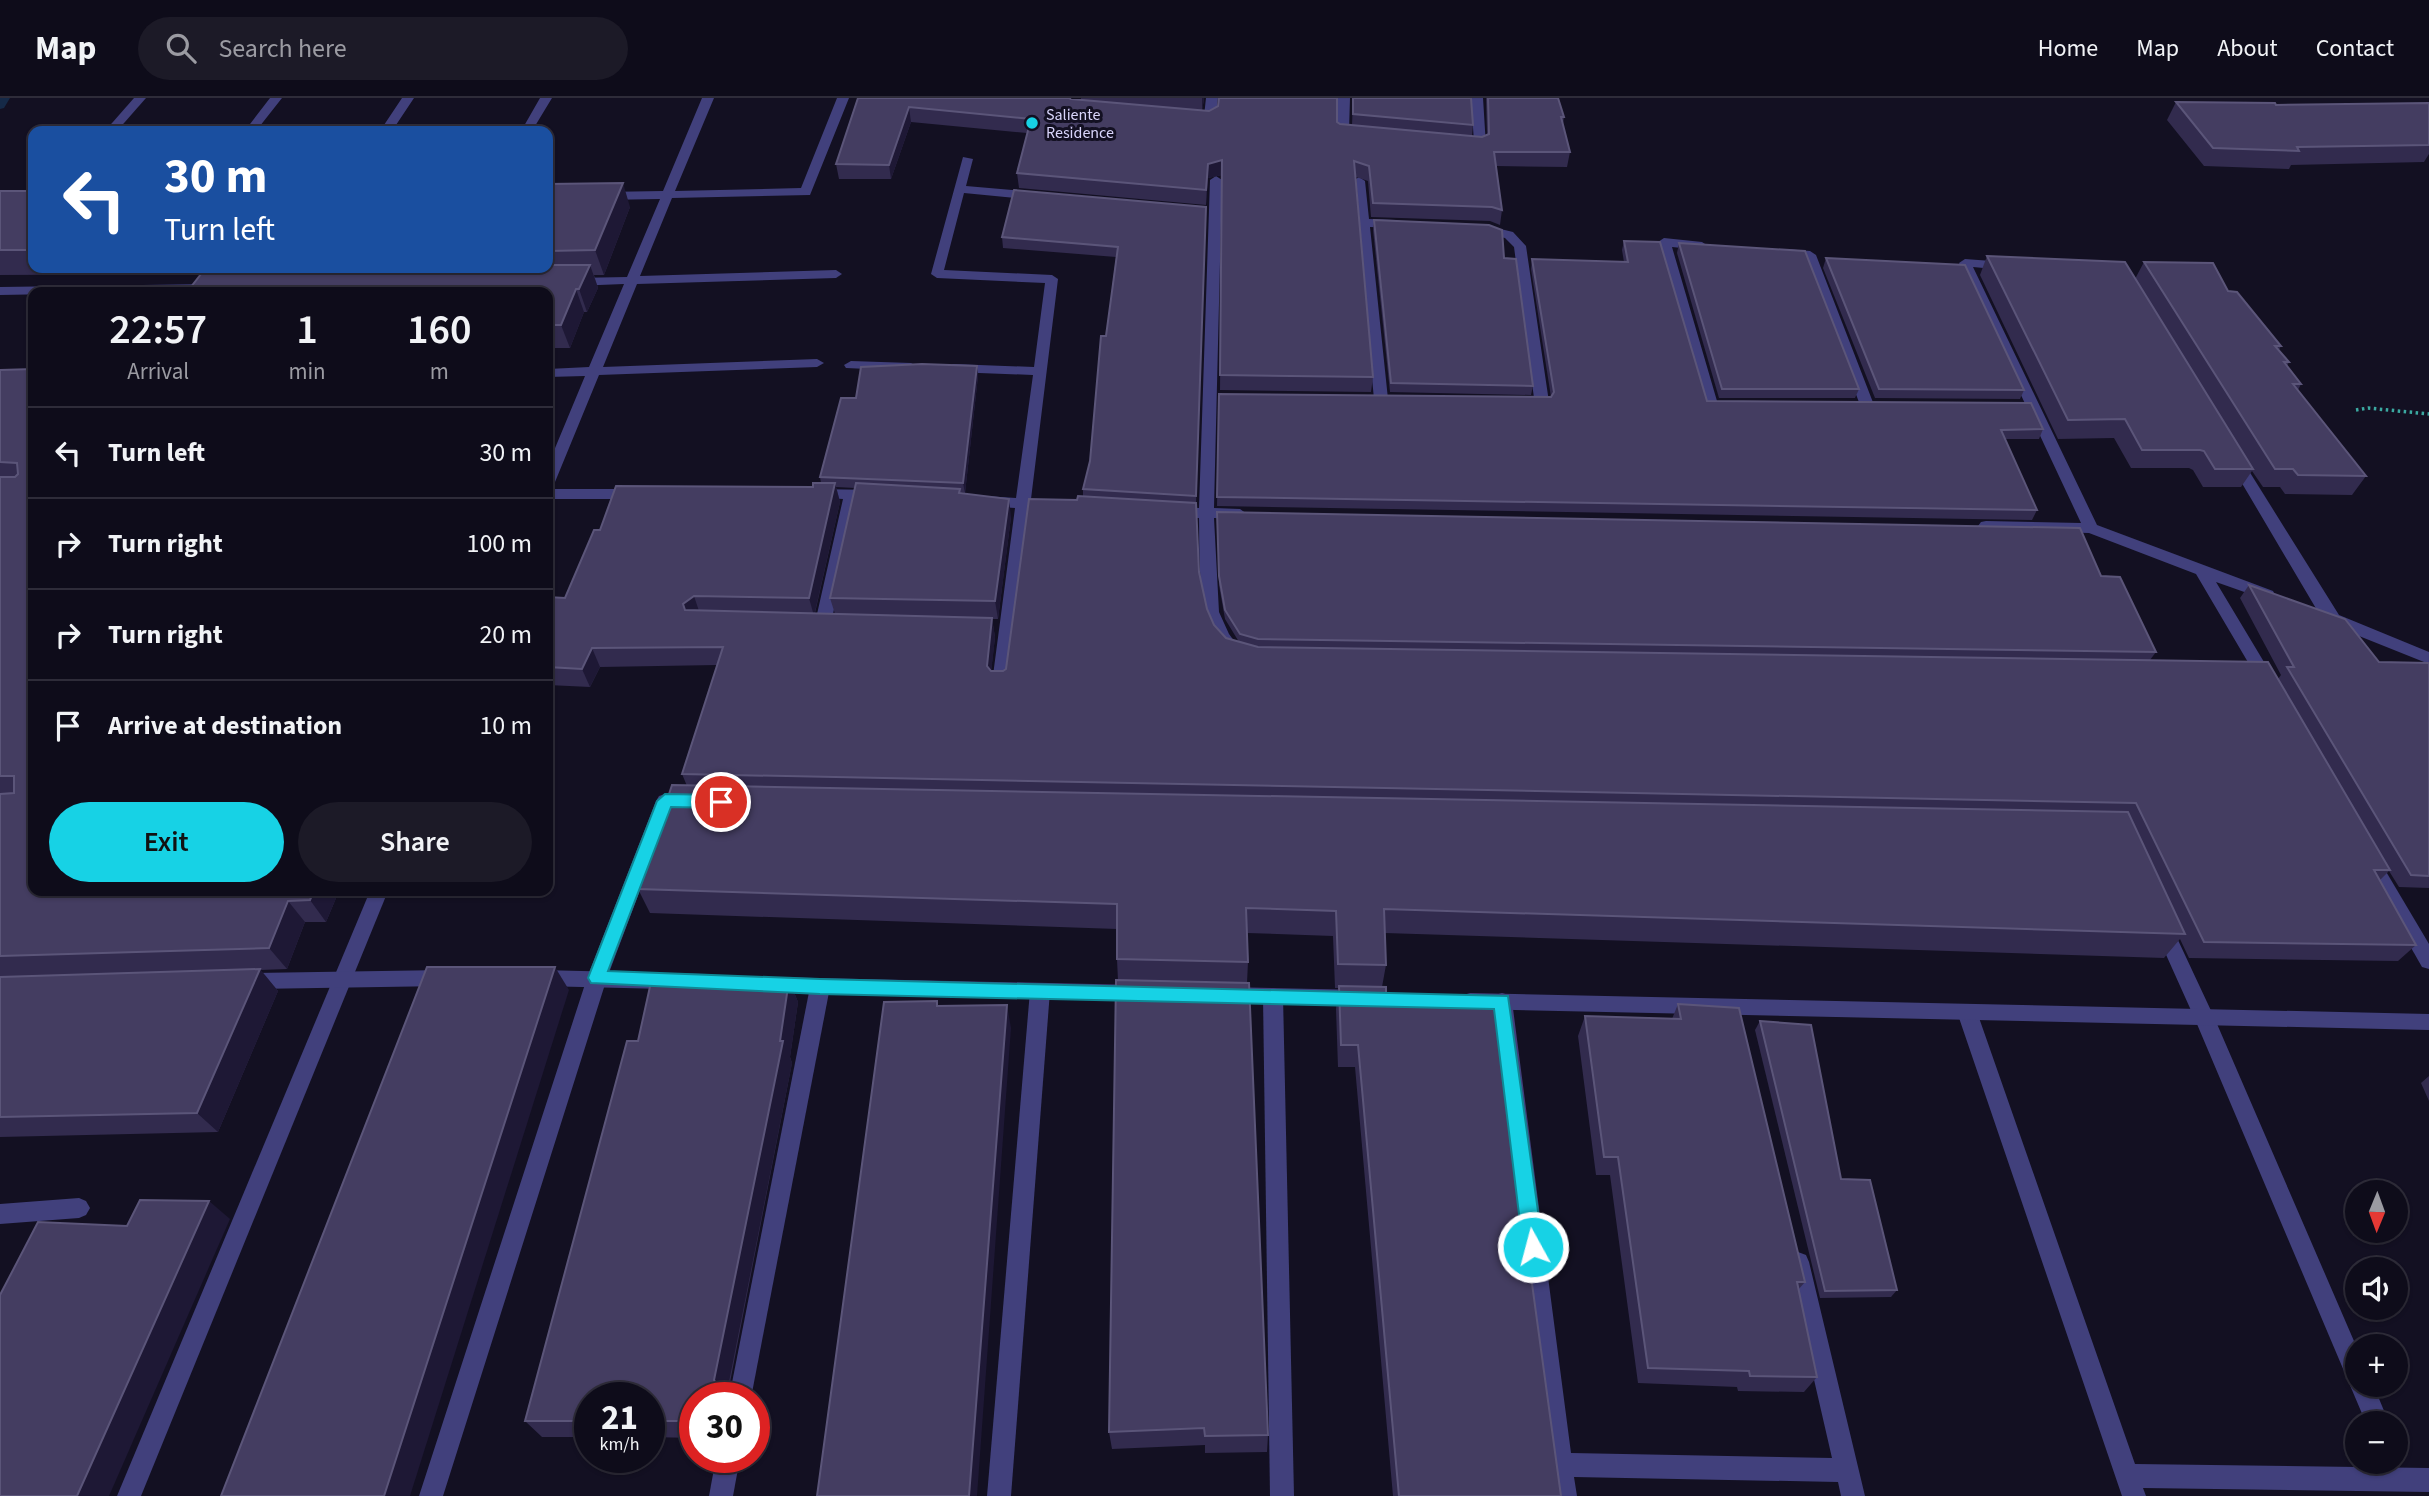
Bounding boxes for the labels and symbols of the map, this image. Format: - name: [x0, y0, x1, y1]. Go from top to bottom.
- place label: Saliente Residence: [1046, 104, 1114, 144]
- marker: Saliente Residence: [1024, 115, 1040, 131]
- pin: [691, 772, 751, 832]
- north arrow: [2345, 1180, 2408, 1242]
- position arrow: [1496, 1210, 1570, 1284]
- speed limit sign: 30: [679, 1382, 770, 1473]

